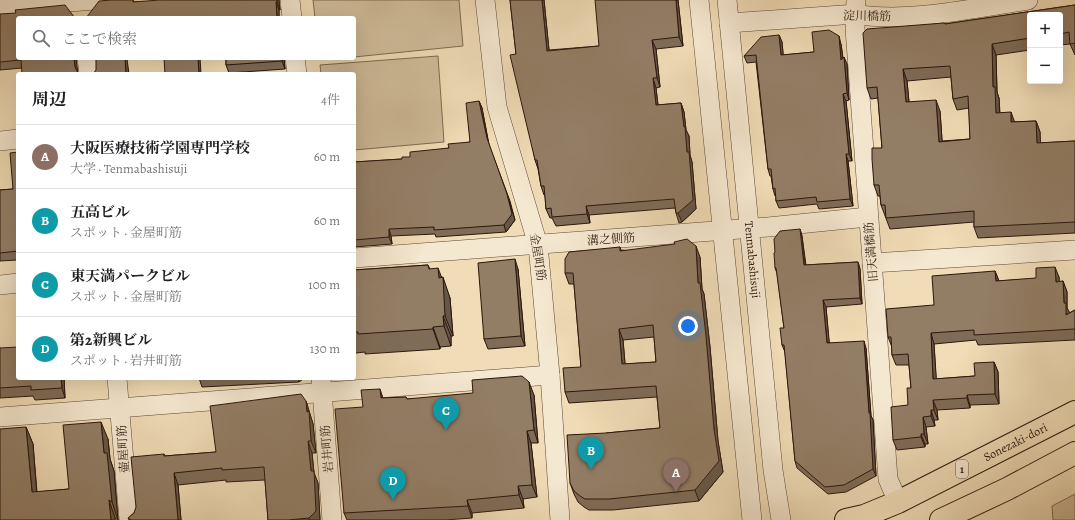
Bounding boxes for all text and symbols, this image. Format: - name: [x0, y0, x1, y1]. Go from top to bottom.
- street label: 淀川橋筋: [843, 8, 891, 24]
- map controls: [1027, 12, 1063, 84]
- button: +: [1027, 12, 1063, 48]
- search box: [16, 16, 356, 60]
- icon: search: [30, 27, 52, 49]
- text: ここで検索: [62, 29, 137, 49]
- button: −: [1027, 48, 1063, 84]
- text: 周辺: [32, 88, 66, 111]
- text: 4件: [321, 91, 340, 108]
- text: 大阪医療技術学園専門学校: [70, 138, 250, 158]
- text: A: [41, 148, 49, 165]
- text: 60 m: [314, 148, 340, 165]
- text: 大学 · Tenmabashisuji: [70, 160, 188, 177]
- text: 五高ビル: [70, 202, 130, 222]
- text: B: [41, 212, 49, 229]
- text: 60 m: [314, 212, 340, 229]
- street label: Tenmabashisuji: [741, 220, 764, 299]
- street label: 旧天満橋筋: [860, 221, 882, 283]
- text: スポット · 金屋町筋: [70, 224, 182, 241]
- street label: 溝之側筋: [586, 229, 636, 249]
- street label: 金屋町筋: [526, 232, 550, 282]
- text: 東天満パークビル: [70, 266, 190, 286]
- text: C: [41, 276, 49, 293]
- text: 100 m: [308, 276, 340, 293]
- text: スポット · 金屋町筋: [70, 288, 182, 305]
- your location: [678, 316, 698, 336]
- text: 第2新興ビル: [70, 330, 152, 350]
- text: D: [40, 340, 50, 357]
- text: 130 m: [310, 340, 340, 357]
- text: スポット · 岩井町筋: [70, 352, 182, 369]
- pin: C: [433, 397, 459, 430]
- street label: Sonezaki-dori: [981, 419, 1050, 465]
- street label: 壷屋町筋: [113, 424, 133, 474]
- street label: 岩井町筋: [317, 424, 337, 474]
- pin: B: [578, 437, 604, 470]
- pin: A: [663, 459, 689, 492]
- road number: 1: [956, 460, 968, 478]
- pin: D: [380, 467, 406, 500]

